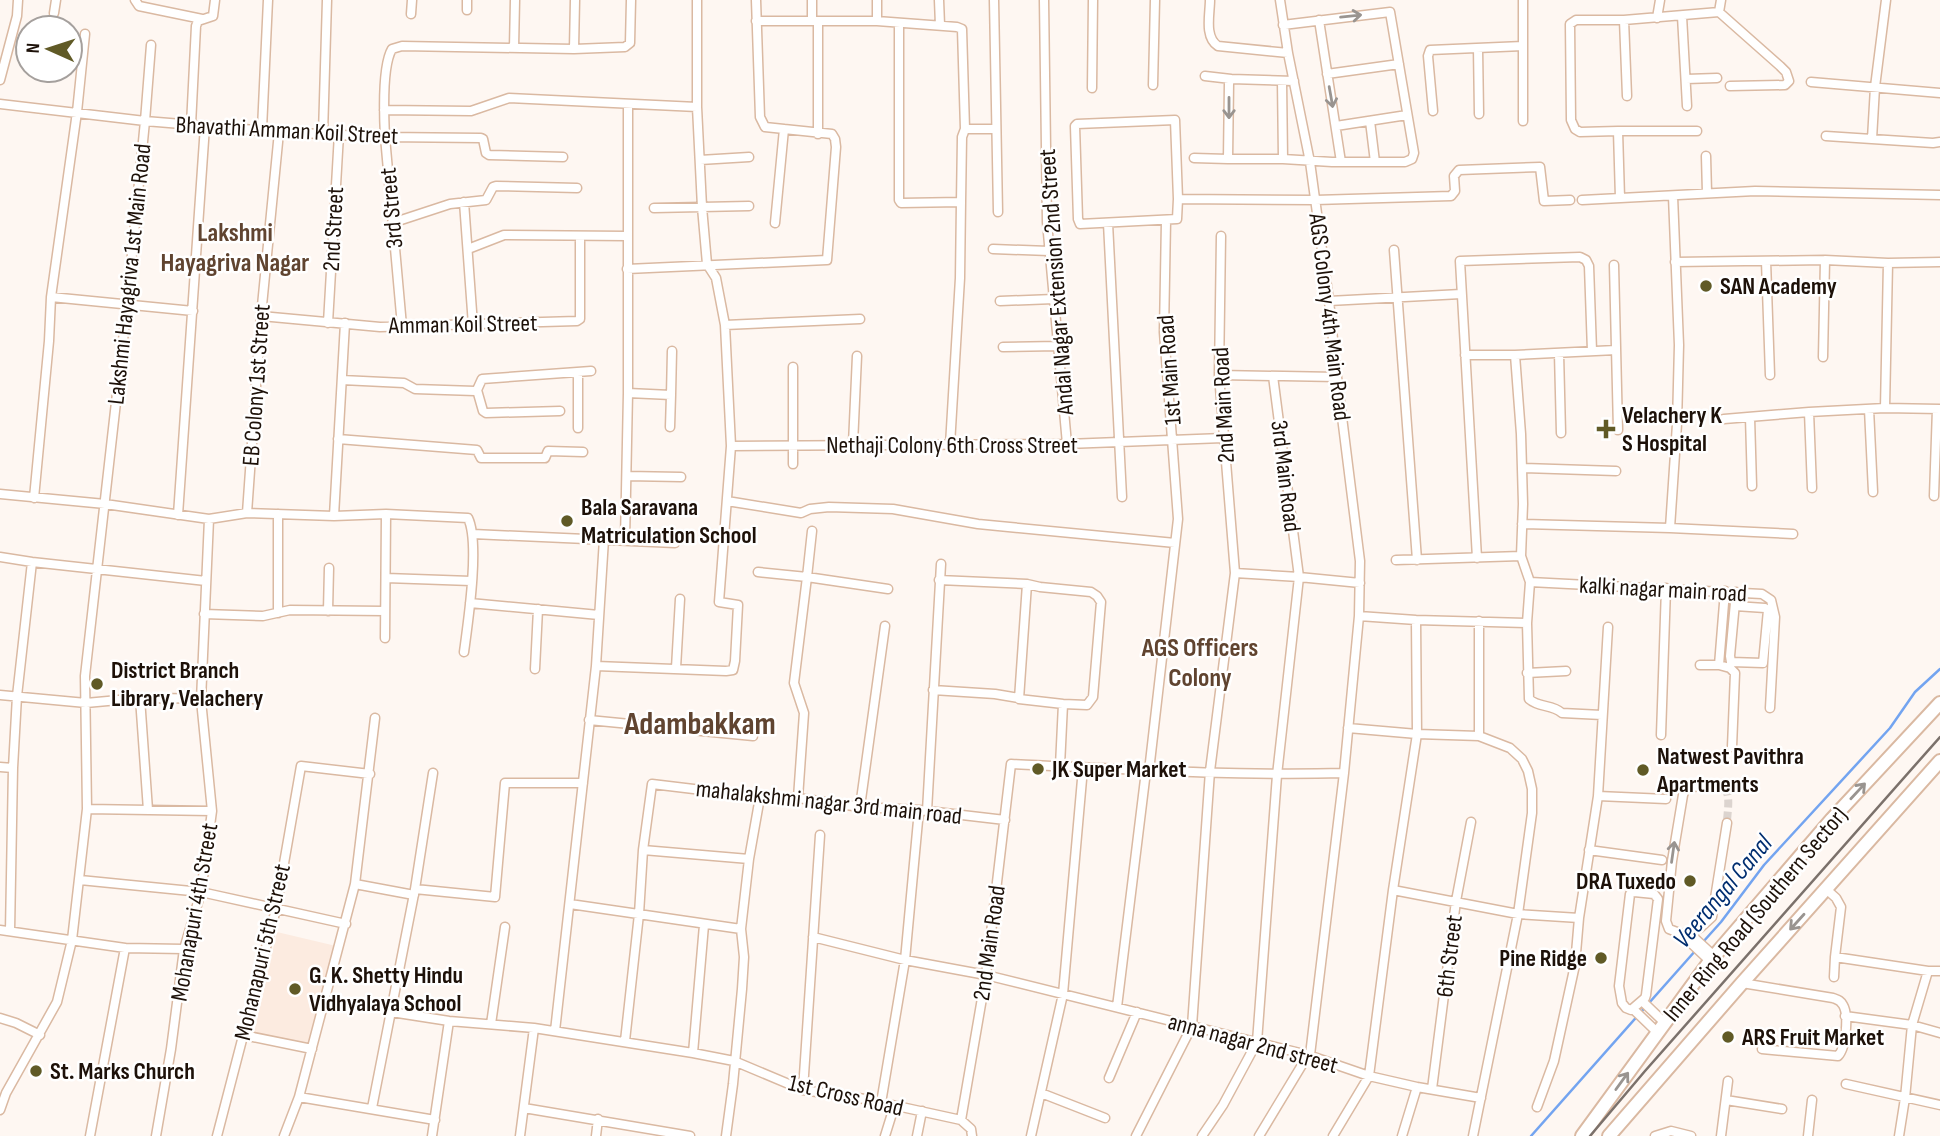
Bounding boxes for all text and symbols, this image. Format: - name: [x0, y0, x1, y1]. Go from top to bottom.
- one-way arrow: [1339, 10, 1362, 23]
- north arrow: [14, 14, 84, 84]
- text: N: [22, 43, 45, 54]
- one-way arrow: [1325, 85, 1338, 108]
- one-way arrow: [1222, 96, 1236, 119]
- street label: Bhavathi Amman Koil Street: [175, 110, 399, 151]
- street label: Lakshmi Hayagriva 1st Main Road: [101, 142, 158, 406]
- street label: Andal Nagar Extension 2nd Street: [1033, 148, 1080, 417]
- street label: 3rd Street: [374, 166, 409, 250]
- street label: 2nd Street: [317, 186, 350, 272]
- street label: AGS Colony 4th Main Road: [1302, 211, 1357, 422]
- district label: Lakshmi Hayagriva Nagar: [161, 218, 309, 279]
- place label: SAN Academy: [1720, 272, 1837, 301]
- marker: SAN Academy: [1698, 278, 1714, 294]
- street label: EB Colony 1st Street: [236, 303, 277, 467]
- street label: Amman Koil Street: [387, 309, 538, 340]
- street label: 1st Main Road: [1151, 314, 1188, 426]
- street label: 2nd Main Road: [1206, 346, 1241, 464]
- place label: Velachery K S Hospital: [1622, 401, 1722, 458]
- street label: 3rd Main Road: [1264, 419, 1307, 534]
- marker: Velachery K S Hospital: [1596, 419, 1616, 439]
- street label: Nethaji Colony 6th Cross Street: [826, 431, 1078, 460]
- place label: Bala Saravana Matriculation School: [581, 493, 757, 550]
- marker: Bala Saravana Matriculation School: [559, 513, 575, 529]
- street label: kalki nagar main road: [1578, 571, 1748, 608]
- district label: AGS Officers Colony: [1141, 633, 1258, 694]
- place label: District Branch Library, Velachery: [111, 656, 263, 713]
- marker: District Branch Library, Velachery: [89, 676, 105, 692]
- district label: Adambakkam: [623, 705, 776, 744]
- place label: Natwest Pavithra Apartments: [1656, 742, 1804, 799]
- place label: JK Super Market: [1051, 755, 1186, 784]
- marker: JK Super Market: [1030, 761, 1046, 777]
- marker: Natwest Pavithra Apartments: [1635, 762, 1651, 778]
- street label: mahalakshmi nagar 3rd main road: [695, 774, 963, 831]
- one-way arrow: [1850, 782, 1866, 800]
- street label: Inner Ring Road (Southern Sector): [1657, 801, 1854, 1027]
- street label: Mohanapuri 4th Street: [165, 821, 224, 1003]
- water label: Veerangal Canal: [1667, 828, 1780, 955]
- one-way arrow: [1667, 841, 1680, 864]
- street label: Mohanapuri 5th Street: [228, 861, 297, 1043]
- place label: DRA Tuxedo: [1576, 867, 1676, 896]
- marker: DRA Tuxedo: [1682, 873, 1698, 889]
- street label: 2nd Main Road: [967, 884, 1012, 1003]
- street label: 6th Street: [1430, 913, 1469, 999]
- one-way arrow: [1789, 913, 1805, 931]
- place label: Pine Ridge: [1499, 944, 1587, 973]
- marker: Pine Ridge: [1593, 950, 1609, 966]
- place label: G. K. Shetty Hindu Vidhyalaya School: [309, 961, 463, 1018]
- marker: G. K. Shetty Hindu Vidhyalaya School: [287, 981, 303, 997]
- street label: anna nagar 2nd street: [1165, 1007, 1341, 1080]
- place label: ARS Fruit Market: [1741, 1023, 1884, 1052]
- marker: ARS Fruit Market: [1720, 1029, 1736, 1045]
- place label: St. Marks Church: [50, 1057, 195, 1086]
- marker: St. Marks Church: [28, 1063, 44, 1079]
- street label: 1st Cross Road: [786, 1068, 906, 1123]
- one-way arrow: [1615, 1072, 1630, 1091]

